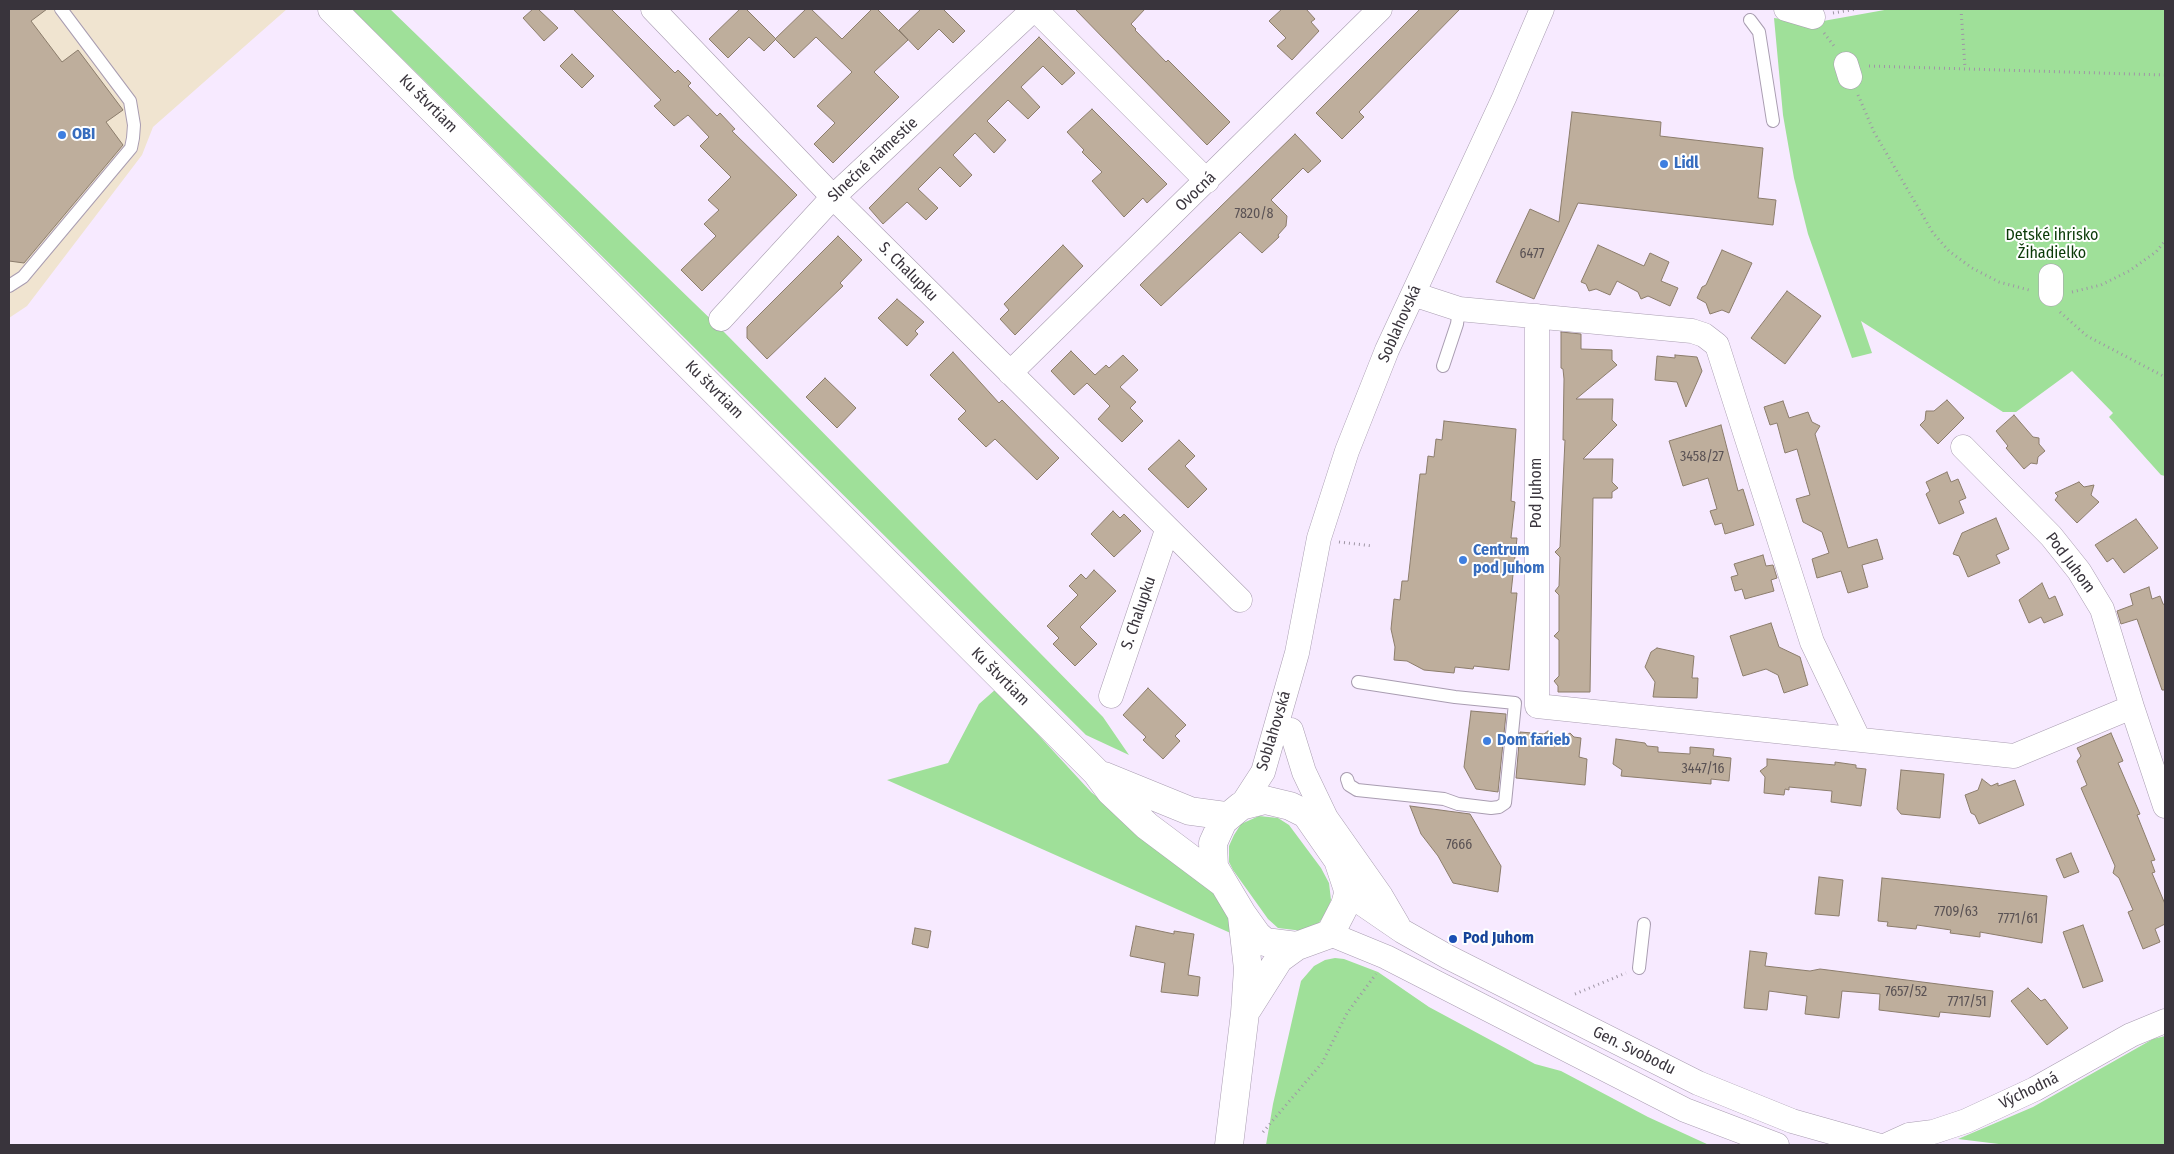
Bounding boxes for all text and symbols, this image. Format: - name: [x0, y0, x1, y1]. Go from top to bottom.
- street label: Ku štvrtiam: [395, 71, 461, 137]
- street label: Slnečné námestie: [824, 113, 922, 207]
- place label: OBI: [72, 125, 95, 145]
- marker: OBI: [56, 129, 68, 141]
- place label: Lidl: [1674, 154, 1699, 174]
- marker: Lidl: [1658, 158, 1670, 170]
- street label: Ovocná: [1172, 168, 1220, 216]
- house number: 7820/8: [1235, 206, 1273, 222]
- park label: Detské ihrisko Žihadielko: [2006, 226, 2098, 264]
- street label: S. Chalupku: [874, 238, 942, 306]
- house number: 6477: [1520, 246, 1544, 262]
- street label: Soblahovská: [1374, 282, 1426, 366]
- street label: Ku štvrtiam: [681, 357, 747, 423]
- house number: 3458/27: [1680, 449, 1724, 465]
- street label: Pod Juhom: [1527, 458, 1547, 528]
- street label: Pod Juhom: [2041, 529, 2099, 597]
- place label: Centrum pod Juhom: [1473, 541, 1544, 579]
- marker: Centrum pod Juhom: [1457, 554, 1469, 566]
- street label: S. Chalupku: [1118, 574, 1160, 652]
- street label: Ku štvrtiam: [967, 644, 1033, 710]
- street label: Soblahovská: [1253, 689, 1295, 773]
- place label: Dom farieb: [1497, 731, 1570, 751]
- marker: Dom farieb: [1481, 735, 1493, 747]
- house number: 3447/16: [1682, 761, 1724, 777]
- house number: 7666: [1446, 837, 1472, 853]
- house number: 7709/63: [1934, 904, 1978, 920]
- house number: 7771/61: [1998, 911, 2038, 927]
- place label: Pod Juhom: [1463, 929, 1534, 949]
- marker: Pod Juhom: [1447, 933, 1459, 945]
- house number: 7657/52: [1885, 984, 1927, 1000]
- house number: 7717/51: [1947, 994, 1987, 1010]
- street label: Gen. Svobodu: [1589, 1023, 1679, 1079]
- street label: Východná: [1996, 1068, 2062, 1114]

